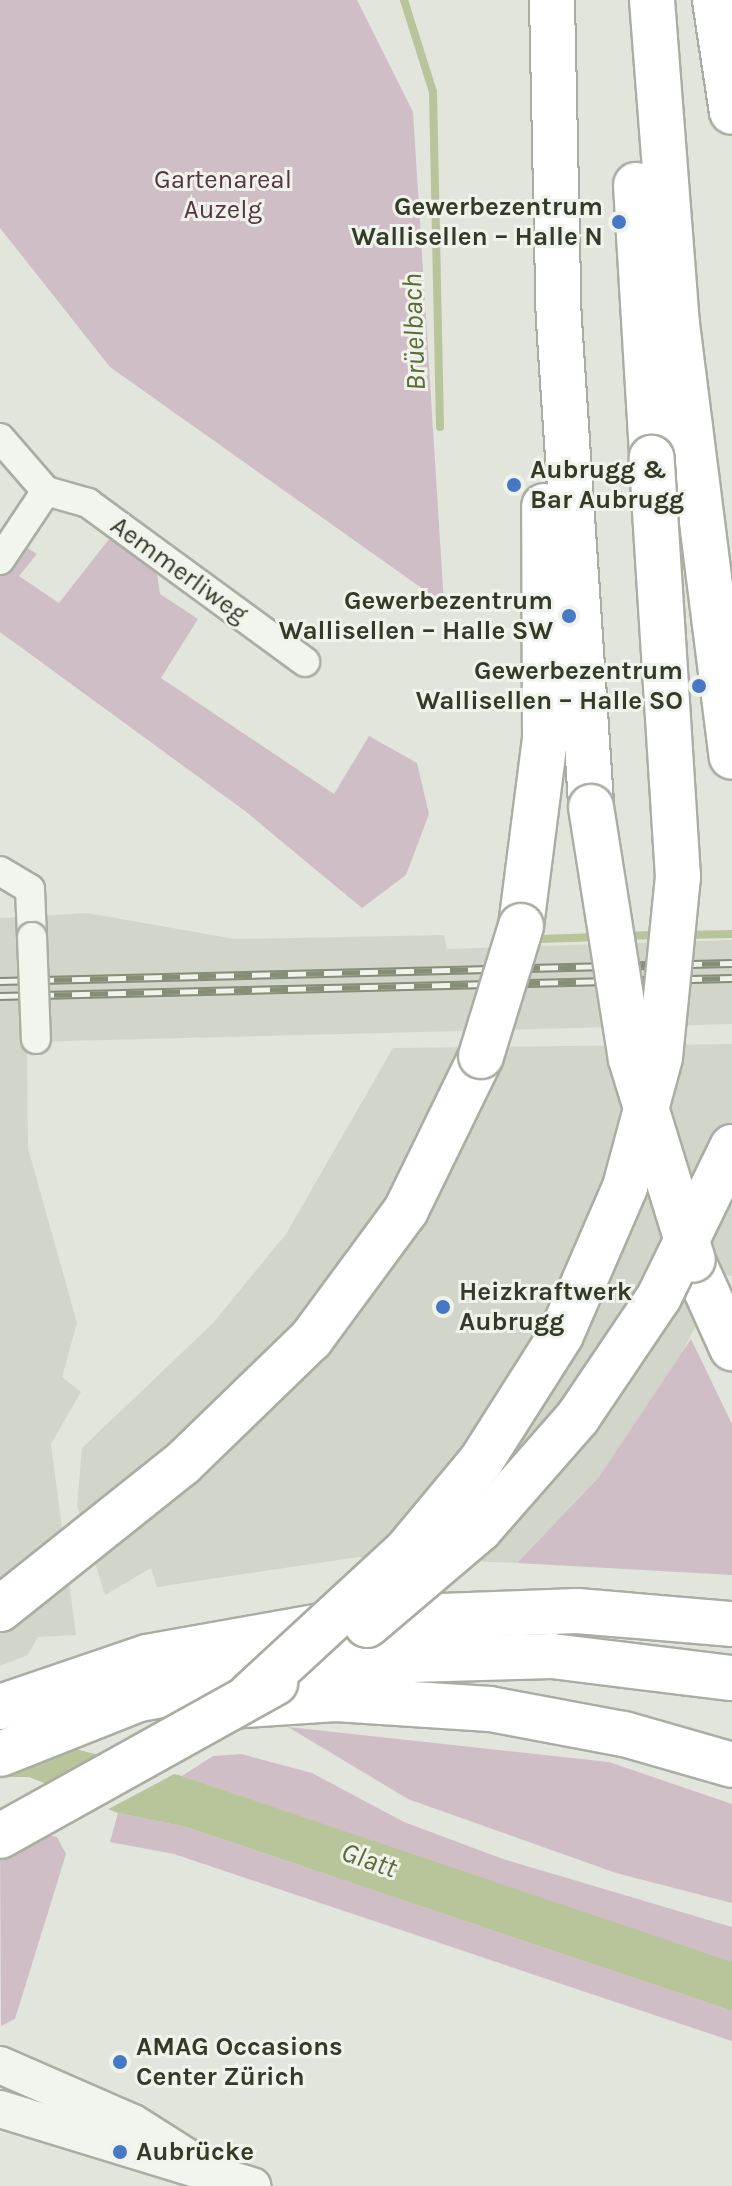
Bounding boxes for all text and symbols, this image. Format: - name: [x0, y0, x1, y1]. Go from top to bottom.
- park label: Gartenareal Auzelg: [154, 164, 292, 226]
- place label: Gewerbezentrum Wallisellen – Halle N: [351, 191, 603, 252]
- marker: Gewerbezentrum Wallisellen – Halle N: [610, 213, 628, 231]
- water label: Brüelbach: [395, 273, 433, 391]
- place label: Aubrugg & Bar Aubrugg: [530, 454, 684, 516]
- marker: Aubrugg & Bar Aubrugg: [505, 476, 523, 494]
- street label: Aemmerliweg: [104, 510, 254, 630]
- place label: Gewerbezentrum Wallisellen – Halle SW: [279, 585, 553, 646]
- marker: Gewerbezentrum Wallisellen – Halle SW: [560, 607, 578, 625]
- place label: Gewerbezentrum Wallisellen – Halle SO: [416, 655, 683, 716]
- marker: Gewerbezentrum Wallisellen – Halle SO: [690, 677, 708, 695]
- place label: Heizkraftwerk Aubrugg: [459, 1276, 632, 1338]
- marker: Heizkraftwerk Aubrugg: [434, 1298, 452, 1316]
- water label: Glatt: [337, 1835, 401, 1885]
- place label: AMAG Occasions Center Zürich: [136, 2031, 343, 2092]
- marker: AMAG Occasions Center Zürich: [111, 2053, 129, 2071]
- place label: Aubrücke: [136, 2136, 254, 2168]
- marker: Aubrücke: [111, 2143, 129, 2161]

